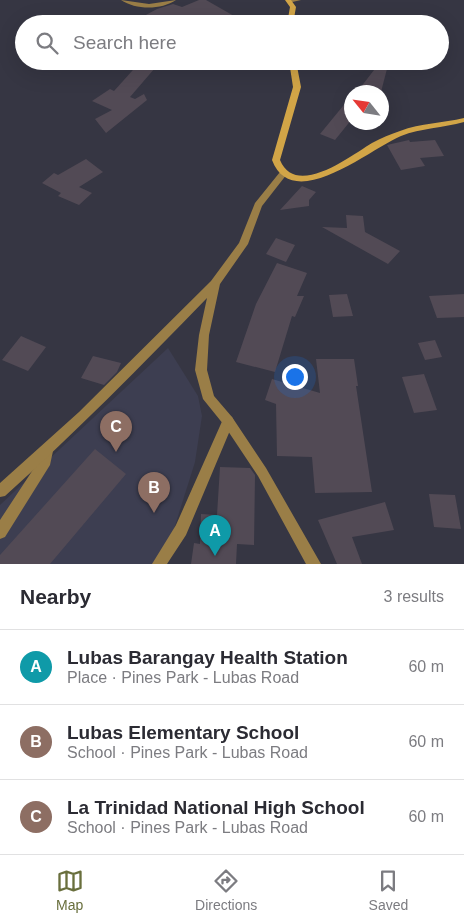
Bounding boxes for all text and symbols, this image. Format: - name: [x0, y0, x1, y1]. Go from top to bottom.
- search box: [15, 15, 449, 70]
- icon: search: [33, 29, 61, 57]
- text: Search here: [73, 32, 177, 53]
- north arrow: [344, 85, 389, 130]
- your location: [282, 364, 308, 390]
- pin: C: [100, 411, 132, 452]
- pin: B: [138, 472, 170, 513]
- pin: A: [199, 515, 231, 556]
- text: Nearby: [20, 585, 91, 608]
- text: 3 results: [384, 588, 444, 605]
- text: Lubas Barangay Health Station: [67, 647, 348, 668]
- text: A: [30, 658, 42, 675]
- text: 60 m: [408, 658, 444, 675]
- text: Place · Pines Park - Lubas Road: [67, 669, 299, 686]
- text: Lubas Elementary School: [67, 722, 299, 743]
- text: B: [30, 733, 42, 750]
- text: 60 m: [408, 733, 444, 750]
- text: School · Pines Park - Lubas Road: [67, 744, 308, 761]
- text: La Trinidad National High School: [67, 797, 365, 818]
- text: C: [30, 808, 42, 825]
- text: 60 m: [408, 808, 444, 825]
- text: School · Pines Park - Lubas Road: [67, 819, 308, 836]
- tab: Map: [56, 867, 84, 913]
- tab: Directions: [195, 867, 257, 913]
- tab: Saved: [369, 867, 408, 913]

